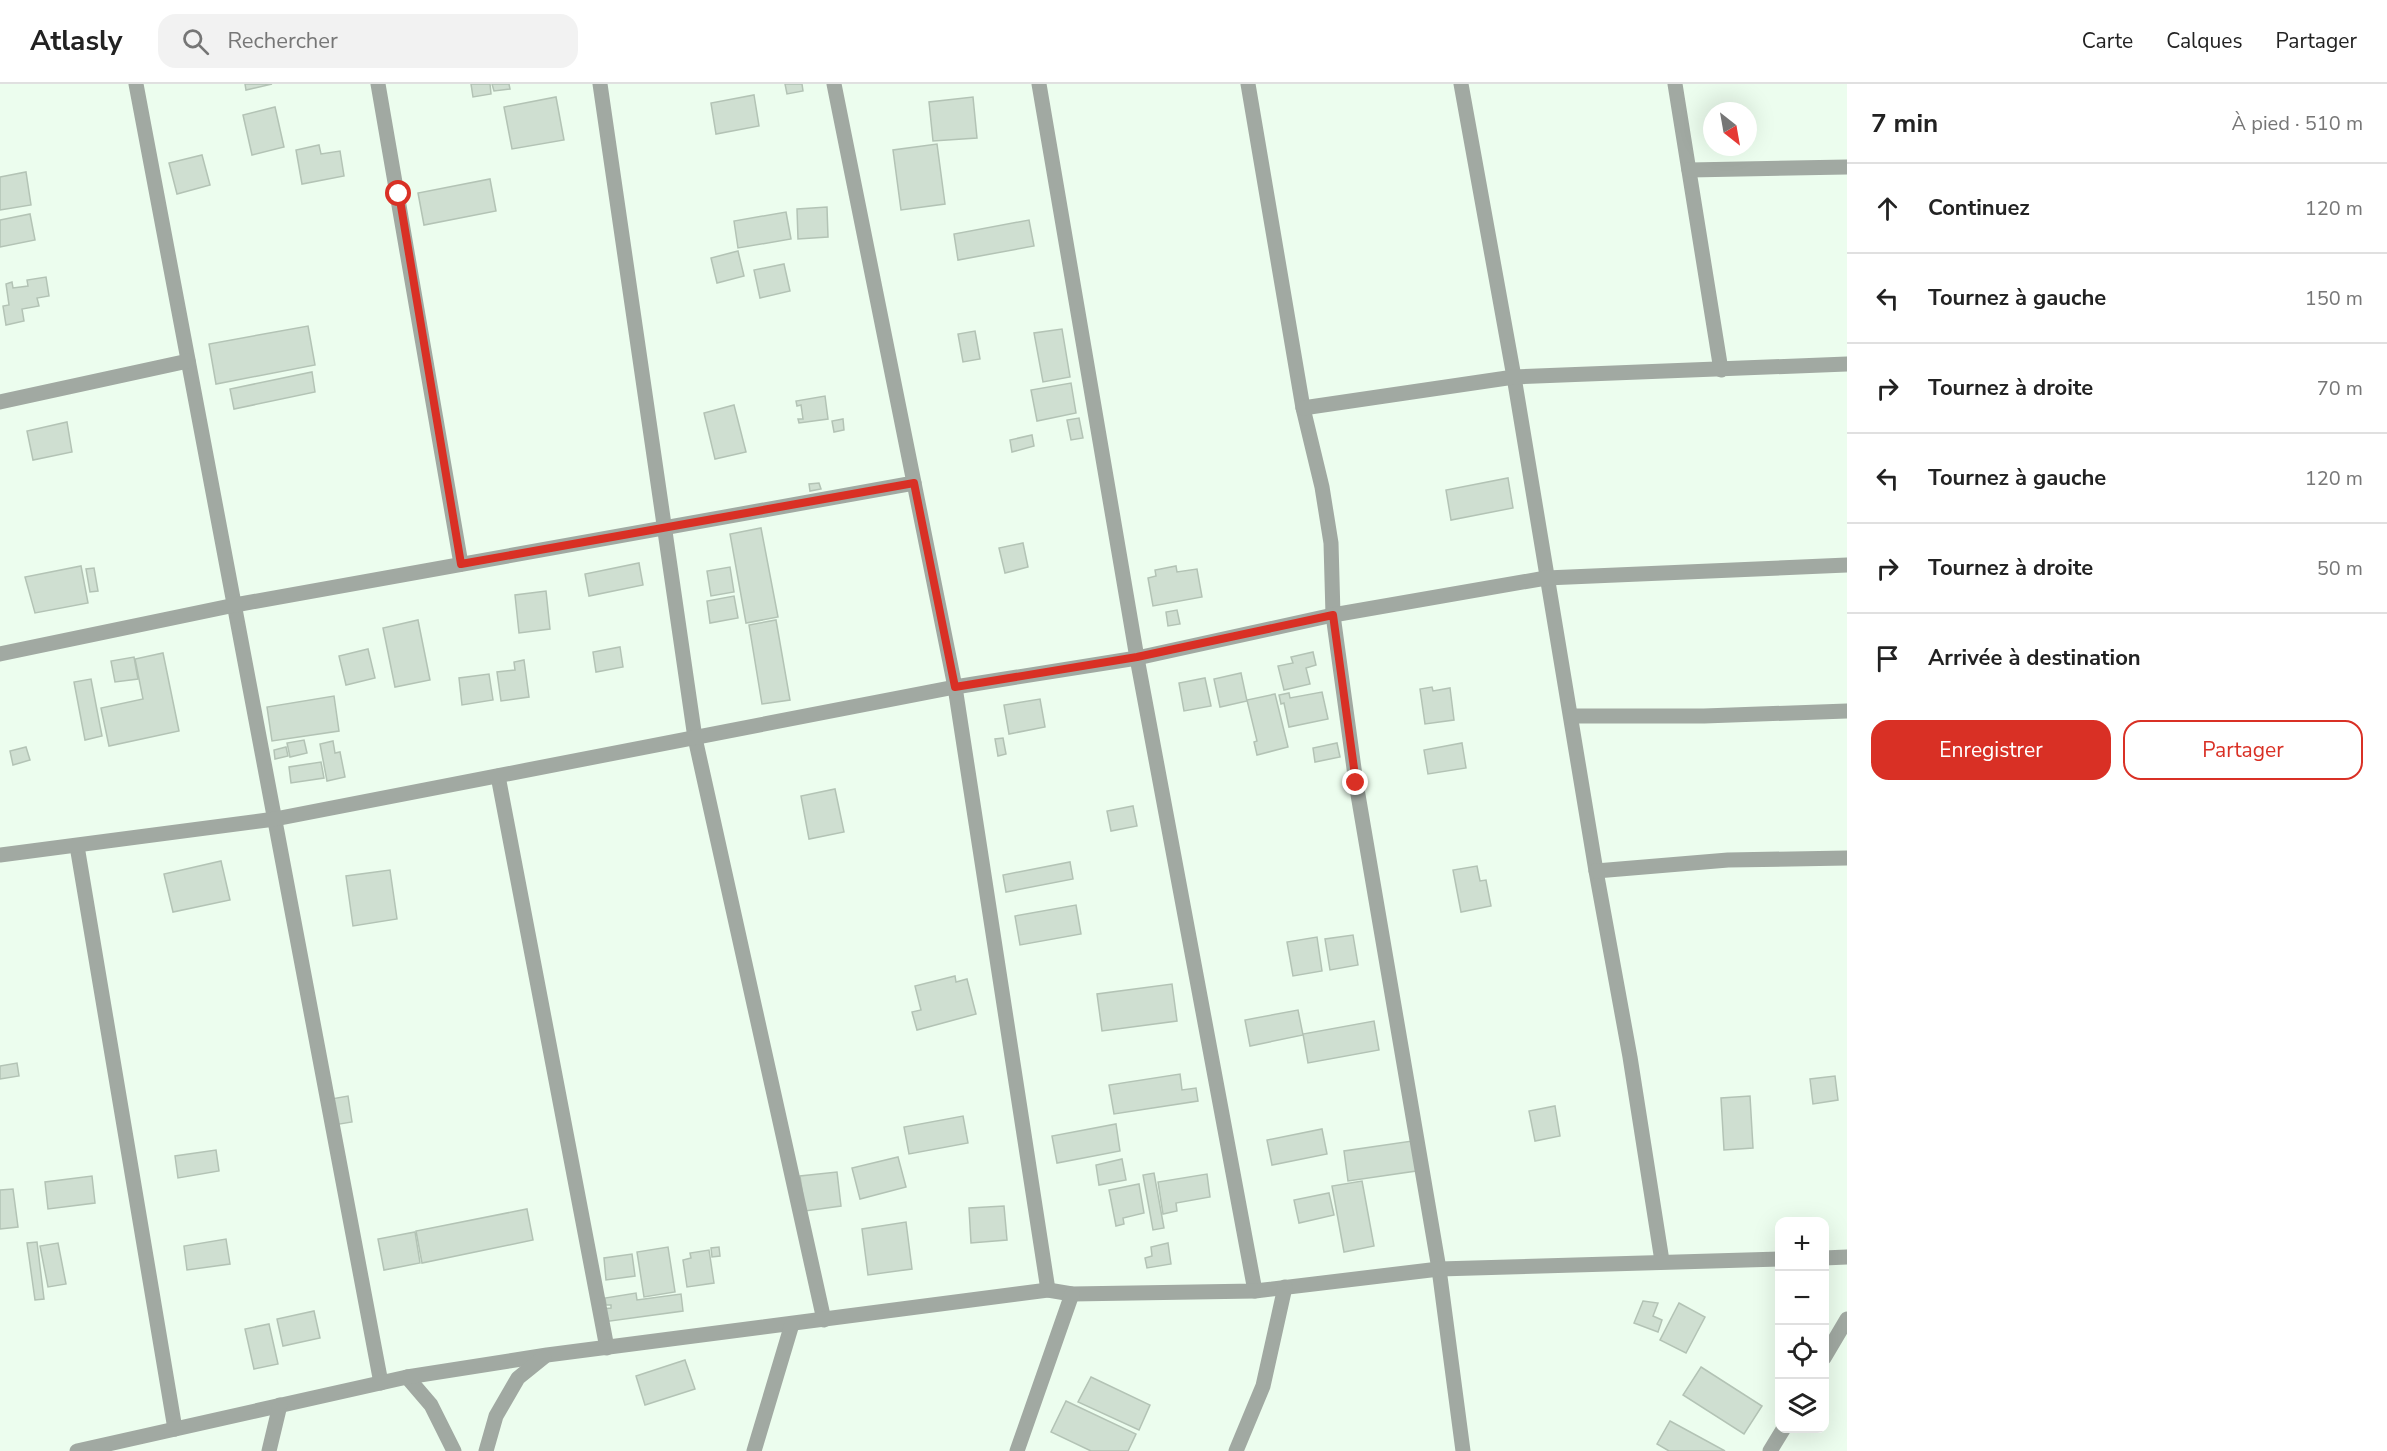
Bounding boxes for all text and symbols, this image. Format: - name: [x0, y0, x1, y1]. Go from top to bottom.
- search box: [158, 14, 578, 68]
- text: Atlasly: [30, 22, 122, 60]
- icon: search: [179, 25, 212, 58]
- text: Rechercher: [227, 26, 338, 56]
- text: Carte: [2082, 27, 2133, 55]
- text: Calques: [2166, 27, 2243, 55]
- text: Partager: [2276, 27, 2357, 55]
- north arrow: [1703, 102, 1757, 156]
- text: 7 min: [1871, 106, 1938, 141]
- text: À pied · 510 m: [2232, 110, 2363, 137]
- route start: [385, 180, 411, 206]
- icon: ahead: [1871, 192, 1904, 225]
- text: Continuez: [1928, 193, 2030, 223]
- text: 120 m: [2305, 195, 2363, 222]
- icon: left: [1871, 282, 1904, 315]
- text: Tournez à gauche: [1928, 283, 2106, 313]
- text: 150 m: [2305, 285, 2363, 312]
- icon: right: [1871, 372, 1904, 405]
- text: Tournez à droite: [1928, 373, 2093, 403]
- text: 70 m: [2317, 375, 2363, 402]
- icon: left: [1871, 462, 1904, 495]
- text: Tournez à gauche: [1928, 463, 2106, 493]
- text: 120 m: [2305, 465, 2363, 492]
- icon: right: [1871, 552, 1904, 585]
- text: Tournez à droite: [1928, 553, 2093, 583]
- text: 50 m: [2317, 555, 2363, 582]
- icon: arrive: [1871, 642, 1904, 675]
- text: Arrivée à destination: [1928, 643, 2141, 673]
- button: Enregistrer: [1871, 720, 2111, 780]
- button: Partager: [2123, 720, 2363, 780]
- route end: [1342, 769, 1368, 795]
- map controls: [1775, 1217, 1829, 1433]
- button: +: [1775, 1217, 1829, 1271]
- button: −: [1775, 1271, 1829, 1325]
- button: locate: [1775, 1325, 1829, 1379]
- button: layers: [1775, 1379, 1829, 1433]

